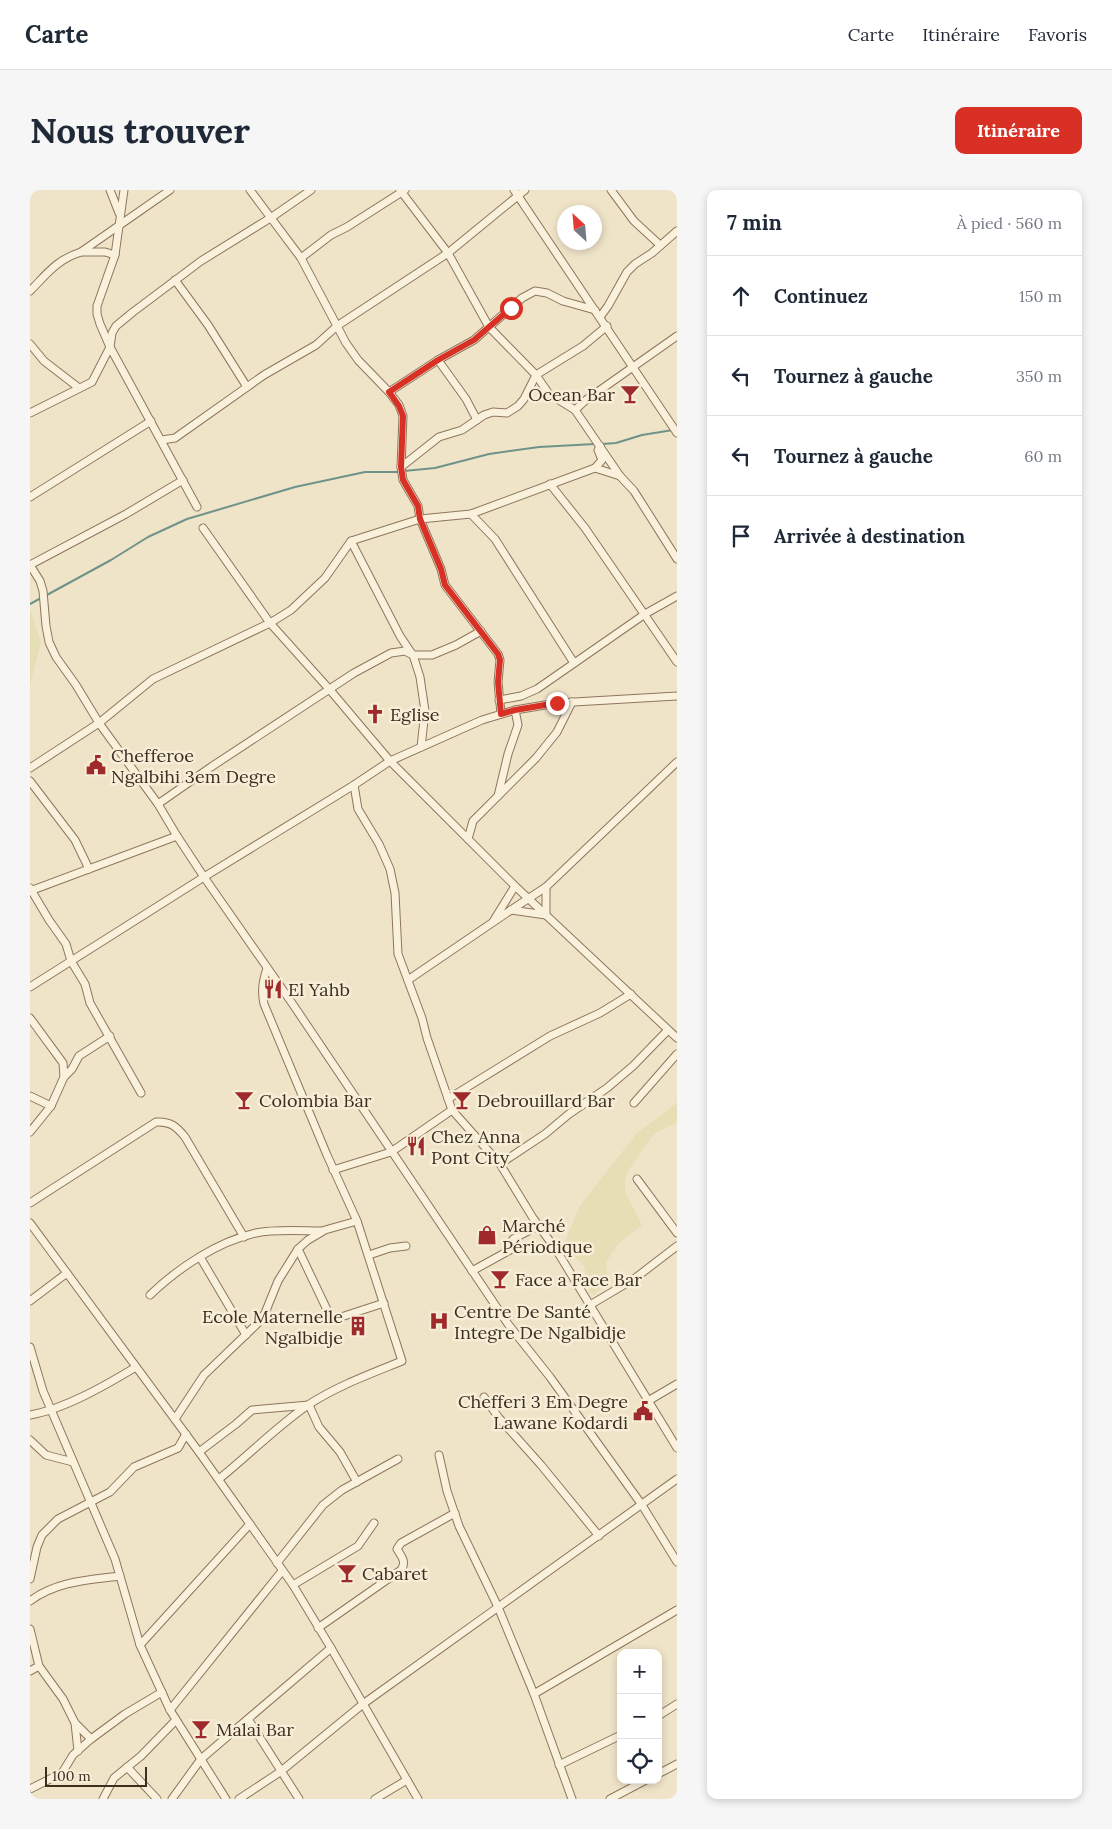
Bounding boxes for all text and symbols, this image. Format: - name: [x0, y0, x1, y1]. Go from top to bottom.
- text: Carte: [25, 19, 88, 50]
- text: Carte: [848, 23, 894, 46]
- text: Itinéraire: [922, 23, 1000, 46]
- text: Favoris: [1028, 23, 1087, 46]
- button: Itinéraire: [955, 107, 1082, 154]
- text: Nous trouver: [30, 108, 250, 153]
- north arrow: [557, 205, 602, 250]
- text: 7 min: [727, 209, 782, 236]
- text: À pied · 560 m: [957, 213, 1062, 233]
- icon: ahead: [727, 282, 755, 310]
- text: Continuez: [774, 284, 868, 308]
- text: 150 m: [1019, 286, 1062, 306]
- route start: [500, 297, 523, 320]
- icon: left: [727, 362, 755, 390]
- text: Tournez à gauche: [774, 364, 933, 388]
- text: 350 m: [1016, 366, 1062, 386]
- place label: Ocean Bar: [528, 383, 615, 406]
- bar icon: Ocean Bar: [619, 383, 641, 405]
- icon: left: [727, 442, 755, 470]
- text: Tournez à gauche: [774, 444, 933, 468]
- text: 60 m: [1024, 446, 1062, 466]
- icon: arrive: [727, 522, 755, 550]
- text: Arrivée à destination: [774, 524, 965, 548]
- route end: [546, 692, 569, 715]
- church icon: Eglise: [364, 703, 386, 725]
- place label: Eglise: [390, 703, 440, 726]
- place label: Chefferoe Ngalbihi 3em Degre: [111, 744, 276, 788]
- public building icon: Chefferoe Ngalbihi 3em Degre: [85, 754, 107, 776]
- restaurant icon: El Yahb: [262, 978, 284, 1000]
- place label: El Yahb: [288, 978, 350, 1001]
- bar icon: Colombia Bar: [233, 1089, 255, 1111]
- place label: Colombia Bar: [259, 1089, 372, 1112]
- bar icon: Debrouillard Bar: [451, 1089, 473, 1111]
- place label: Debrouillard Bar: [477, 1089, 615, 1112]
- place label: Chez Anna Pont City: [431, 1125, 520, 1169]
- restaurant icon: Chez Anna Pont City: [405, 1135, 427, 1157]
- place label: Marché Périodique: [502, 1214, 593, 1258]
- shop icon: Marché Périodique: [476, 1224, 498, 1246]
- bar icon: Face a Face Bar: [489, 1268, 511, 1290]
- place label: Face a Face Bar: [515, 1268, 642, 1291]
- place label: Centre De Santé Integre De Ngalbidje: [454, 1300, 626, 1344]
- place label: Ecole Maternelle Ngalbidje: [202, 1305, 343, 1349]
- hospital icon: Centre De Santé Integre De Ngalbidje: [428, 1310, 450, 1332]
- building icon: Ecole Maternelle Ngalbidje: [347, 1315, 369, 1337]
- place label: Chefferi 3 Em Degre Lawane Kodardi: [458, 1390, 628, 1434]
- public building icon: Chefferi 3 Em Degre Lawane Kodardi: [632, 1400, 654, 1422]
- bar icon: Cabaret: [336, 1562, 358, 1584]
- place label: Cabaret: [362, 1562, 428, 1585]
- map controls: [617, 1649, 662, 1784]
- button: +: [617, 1649, 662, 1694]
- button: −: [617, 1694, 662, 1739]
- bar icon: Malai Bar: [190, 1718, 212, 1740]
- place label: Malai Bar: [216, 1718, 294, 1741]
- button: locate: [617, 1739, 662, 1784]
- scale bar: [45, 1764, 148, 1787]
- text: 100 m: [52, 1767, 91, 1785]

